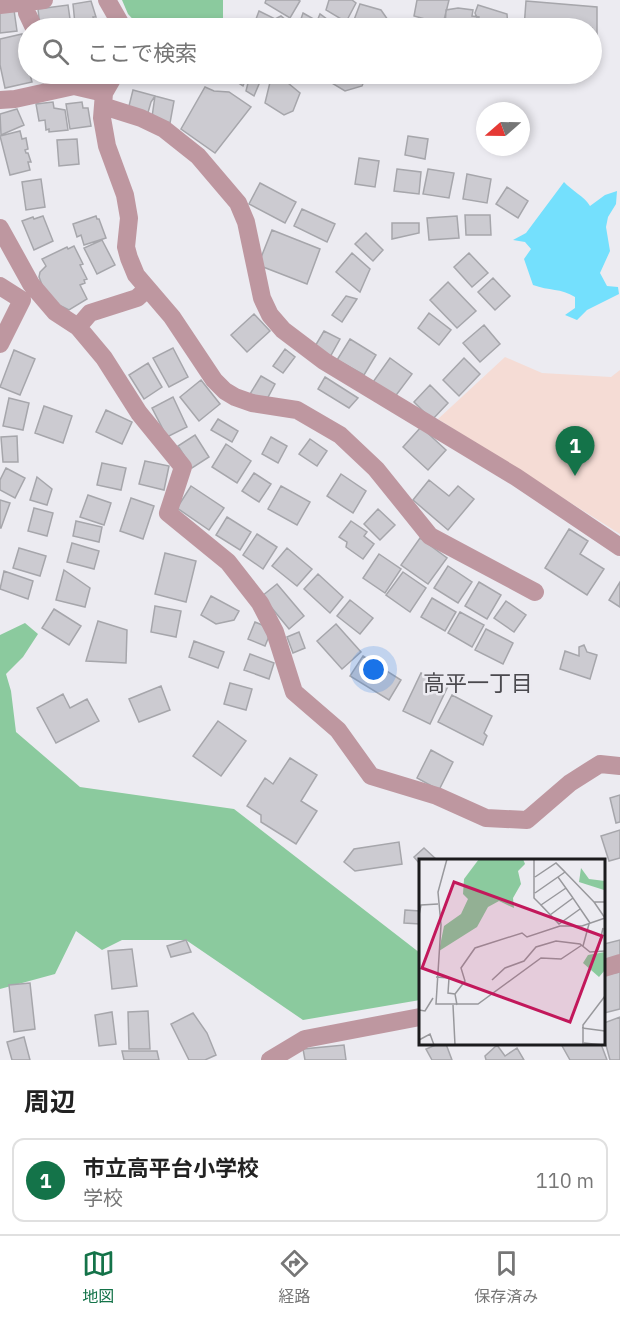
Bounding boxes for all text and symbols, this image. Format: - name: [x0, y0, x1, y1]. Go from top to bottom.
- search box: [18, 18, 602, 84]
- icon: search: [39, 35, 72, 68]
- text: ここで検索: [87, 38, 197, 67]
- north arrow: [476, 102, 530, 156]
- pin: 1: [556, 426, 594, 476]
- your location: [359, 655, 388, 684]
- district label: 高平一丁目: [423, 668, 533, 697]
- inset map: [419, 859, 605, 1045]
- text: 周辺: [24, 1084, 76, 1118]
- text: 市立高平台小学校: [83, 1153, 259, 1182]
- text: 1: [40, 1167, 52, 1194]
- text: 110 m: [536, 1167, 594, 1194]
- text: 学校: [83, 1184, 123, 1211]
- tab: 地図: [82, 1247, 115, 1307]
- tab: 経路: [278, 1247, 311, 1307]
- tab: 保存済み: [474, 1247, 538, 1307]

